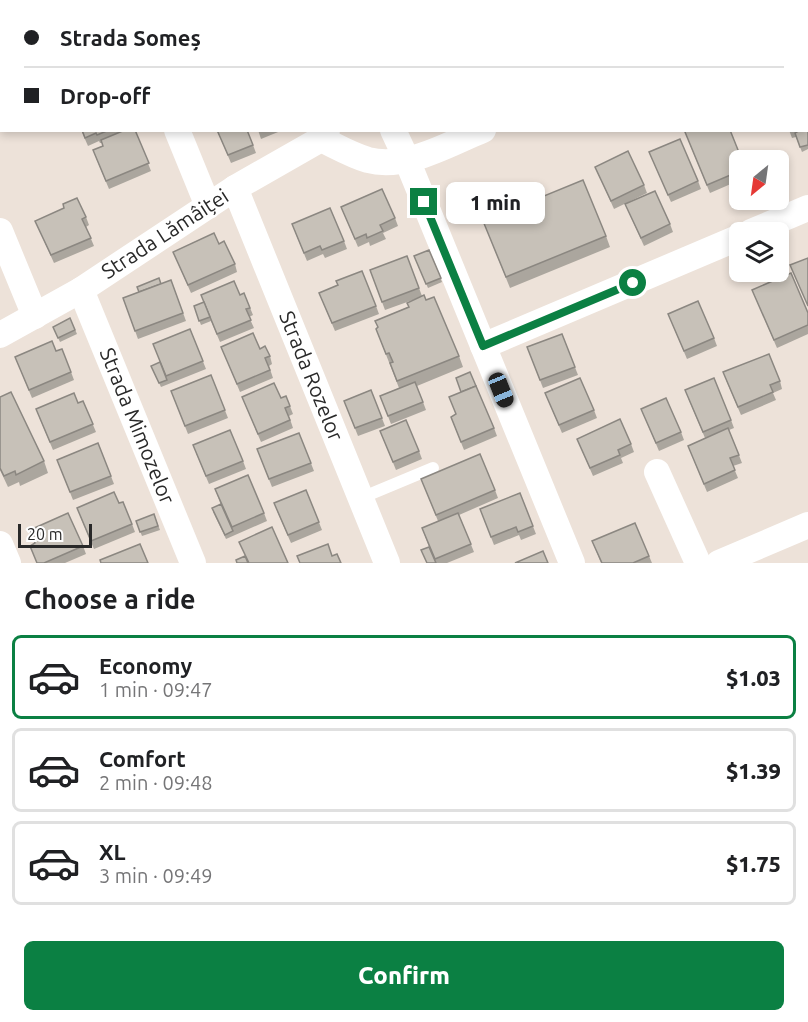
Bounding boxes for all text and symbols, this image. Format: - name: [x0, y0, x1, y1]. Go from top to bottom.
- text: Strada Someș: [60, 25, 201, 50]
- text: Drop-off: [60, 83, 150, 108]
- north arrow: [729, 150, 789, 210]
- map controls: [729, 150, 789, 282]
- callout: 1 min: [445, 181, 544, 223]
- street label: Strada Lămâiței: [97, 183, 232, 283]
- route end: [410, 188, 437, 215]
- text: 1 min: [470, 191, 521, 214]
- button: layers: [729, 222, 789, 282]
- route start: [619, 269, 646, 296]
- street label: Strada Rozelor: [275, 307, 349, 444]
- street label: Strada Mimozelor: [96, 344, 180, 507]
- car: [486, 370, 516, 410]
- scale bar: [18, 521, 92, 548]
- text: 20 m: [27, 525, 63, 543]
- text: Choose a ride: [24, 584, 196, 614]
- icon: car: [27, 650, 81, 704]
- text: Economy: [99, 653, 192, 678]
- text: $1.03: [726, 665, 781, 690]
- text: 1 min · 09:47: [99, 678, 213, 701]
- icon: car: [27, 743, 81, 797]
- text: Comfort: [99, 746, 186, 771]
- text: $1.39: [726, 758, 781, 783]
- text: 2 min · 09:48: [99, 771, 213, 794]
- icon: car: [27, 836, 81, 890]
- text: XL: [99, 839, 126, 864]
- text: $1.75: [726, 851, 781, 876]
- text: 3 min · 09:49: [99, 864, 213, 887]
- button: Confirm: [24, 941, 784, 1010]

